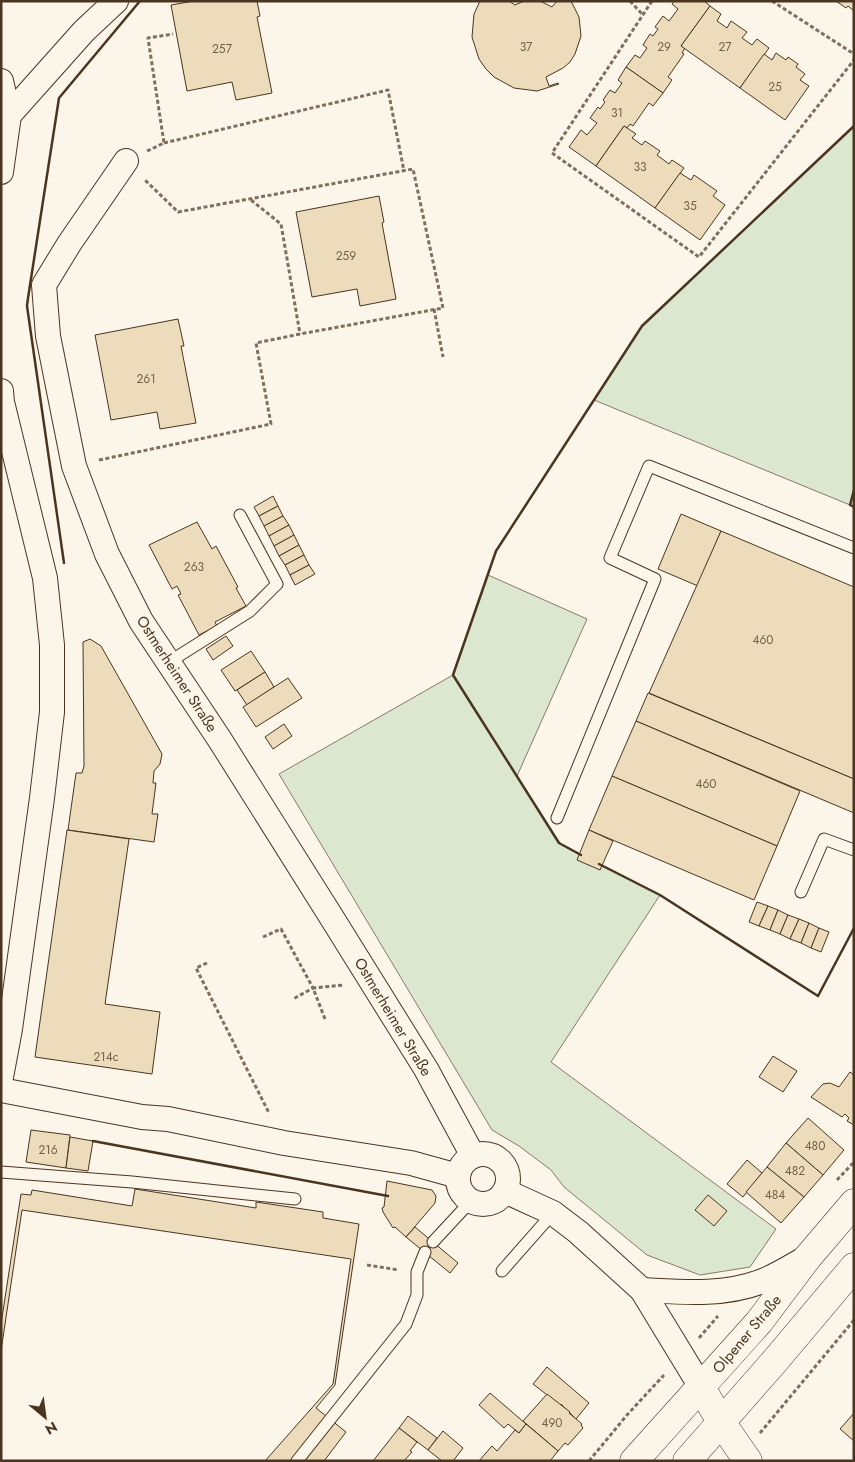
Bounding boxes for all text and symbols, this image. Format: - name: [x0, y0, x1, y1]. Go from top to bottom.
- house number: 37: [520, 38, 533, 56]
- house number: 29: [657, 38, 671, 56]
- house number: 27: [718, 38, 732, 56]
- house number: 257: [212, 40, 233, 58]
- house number: 25: [768, 78, 782, 96]
- house number: 31: [611, 104, 623, 122]
- house number: 33: [633, 158, 647, 176]
- house number: 35: [683, 197, 697, 215]
- house number: 259: [336, 247, 356, 265]
- house number: 261: [136, 370, 156, 388]
- house number: 263: [184, 558, 205, 576]
- street label: Ostmerheimer Straße: [131, 611, 223, 737]
- house number: 460: [752, 631, 774, 649]
- house number: 460: [695, 775, 717, 793]
- street label: Ostmerheimer Straße: [349, 953, 437, 1081]
- house number: 214c: [94, 1048, 119, 1066]
- house number: 480: [805, 1137, 825, 1155]
- house number: 216: [38, 1141, 58, 1159]
- house number: 482: [785, 1162, 805, 1180]
- house number: 484: [765, 1186, 785, 1204]
- street label: Olpener Straße: [707, 1289, 787, 1378]
- north arrow: [20, 1392, 70, 1442]
- house number: 490: [541, 1414, 563, 1432]
- text: N: [42, 1417, 61, 1440]

